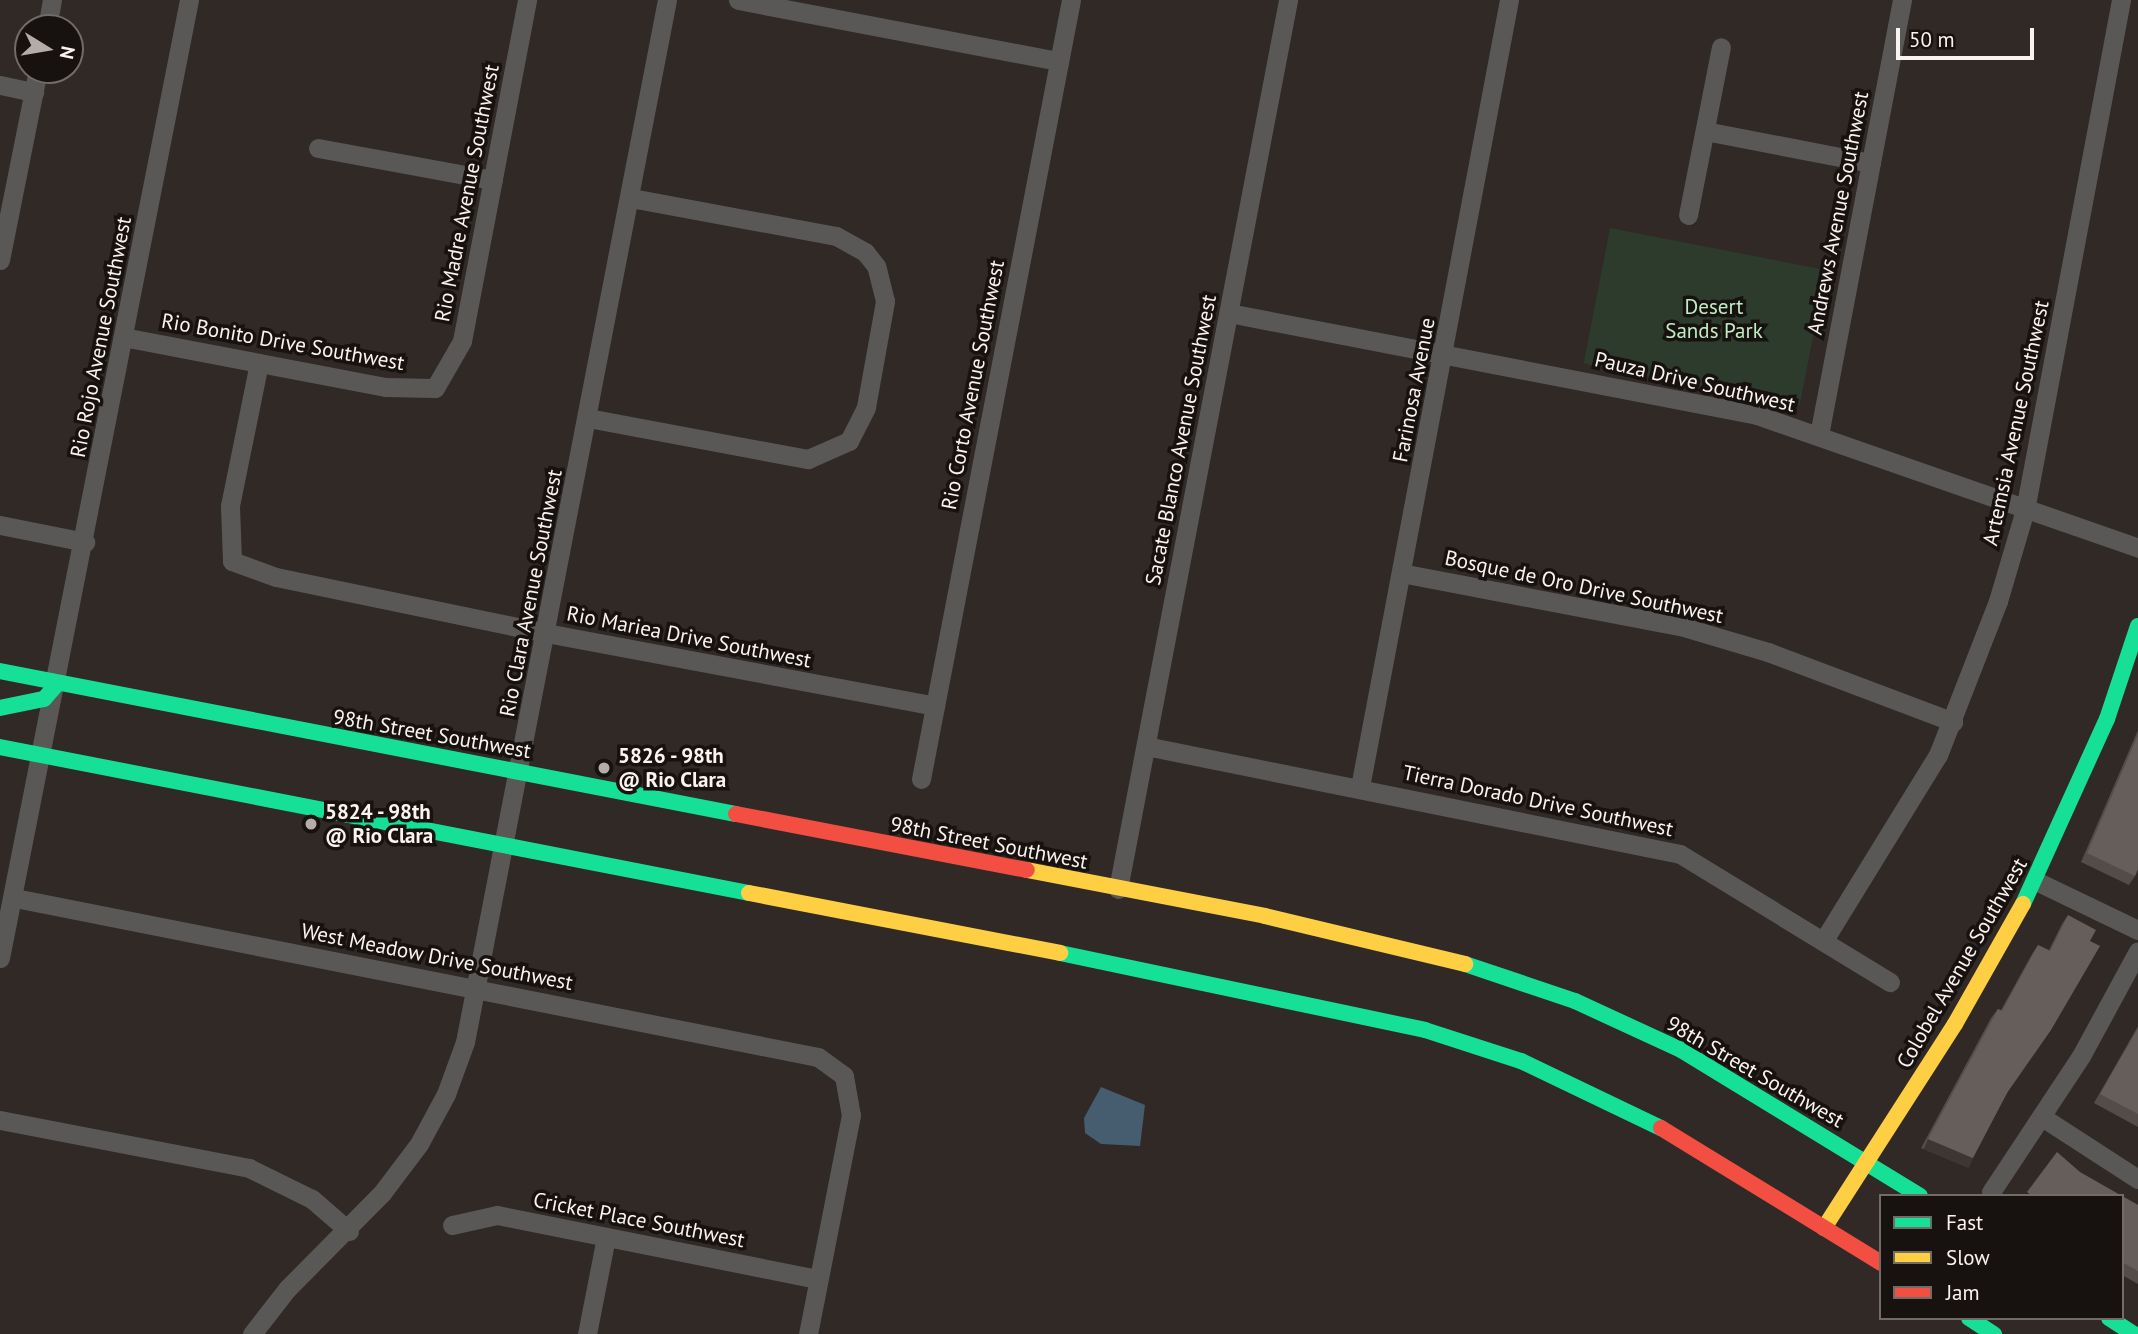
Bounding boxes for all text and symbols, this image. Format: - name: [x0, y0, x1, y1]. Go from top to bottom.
- north arrow: [14, 14, 84, 84]
- scale bar: [1900, 14, 2038, 58]
- text: 50 m: [1909, 26, 1955, 53]
- text: N: [55, 44, 81, 61]
- street label: Rio Madre Avenue Southwest: [430, 62, 504, 324]
- street label: Andrews Avenue Southwest: [1802, 89, 1874, 337]
- street label: Rio Rojo Avenue Southwest: [65, 214, 137, 460]
- street label: Rio Corto Avenue Southwest: [936, 258, 1010, 512]
- street label: Sacate Blanco Avenue Southwest: [1140, 292, 1222, 588]
- park label: Desert Sands Park: [1665, 294, 1763, 344]
- street label: Artemsia Avenue Southwest: [1978, 298, 2054, 548]
- street label: Rio Bonito Drive Southwest: [160, 308, 406, 376]
- street label: Farinosa Avenue: [1388, 315, 1440, 465]
- street label: Pauza Drive Southwest: [1592, 347, 1798, 417]
- street label: Rio Clara Avenue Southwest: [495, 467, 567, 719]
- street label: Bosque de Oro Drive Southwest: [1442, 545, 1726, 629]
- street label: Rio Mariea Drive Southwest: [565, 601, 813, 673]
- street label: 98th Street Southwest: [331, 704, 533, 764]
- place label: 5826 - 98th @ Rio Clara: [618, 743, 727, 793]
- marker: 5826 - 98th @ Rio Clara: [596, 760, 612, 776]
- street label: Tierra Dorado Drive Southwest: [1400, 760, 1676, 842]
- place label: 5824 - 98th @ Rio Clara: [325, 799, 434, 849]
- street label: 98th Street Southwest: [888, 812, 1090, 874]
- marker: 5824 - 98th @ Rio Clara: [303, 816, 319, 832]
- street label: Colobel Avenue Southwest: [1891, 853, 2033, 1073]
- street label: West Meadow Drive Southwest: [299, 918, 575, 996]
- street label: 98th Street Southwest: [1662, 1011, 1848, 1133]
- street label: Cricket Place Southwest: [531, 1187, 747, 1253]
- legend: [1879, 1194, 2124, 1320]
- text: Fast: [1946, 1209, 1983, 1236]
- text: Slow: [1946, 1244, 1990, 1271]
- text: Jam: [1946, 1279, 1980, 1306]

